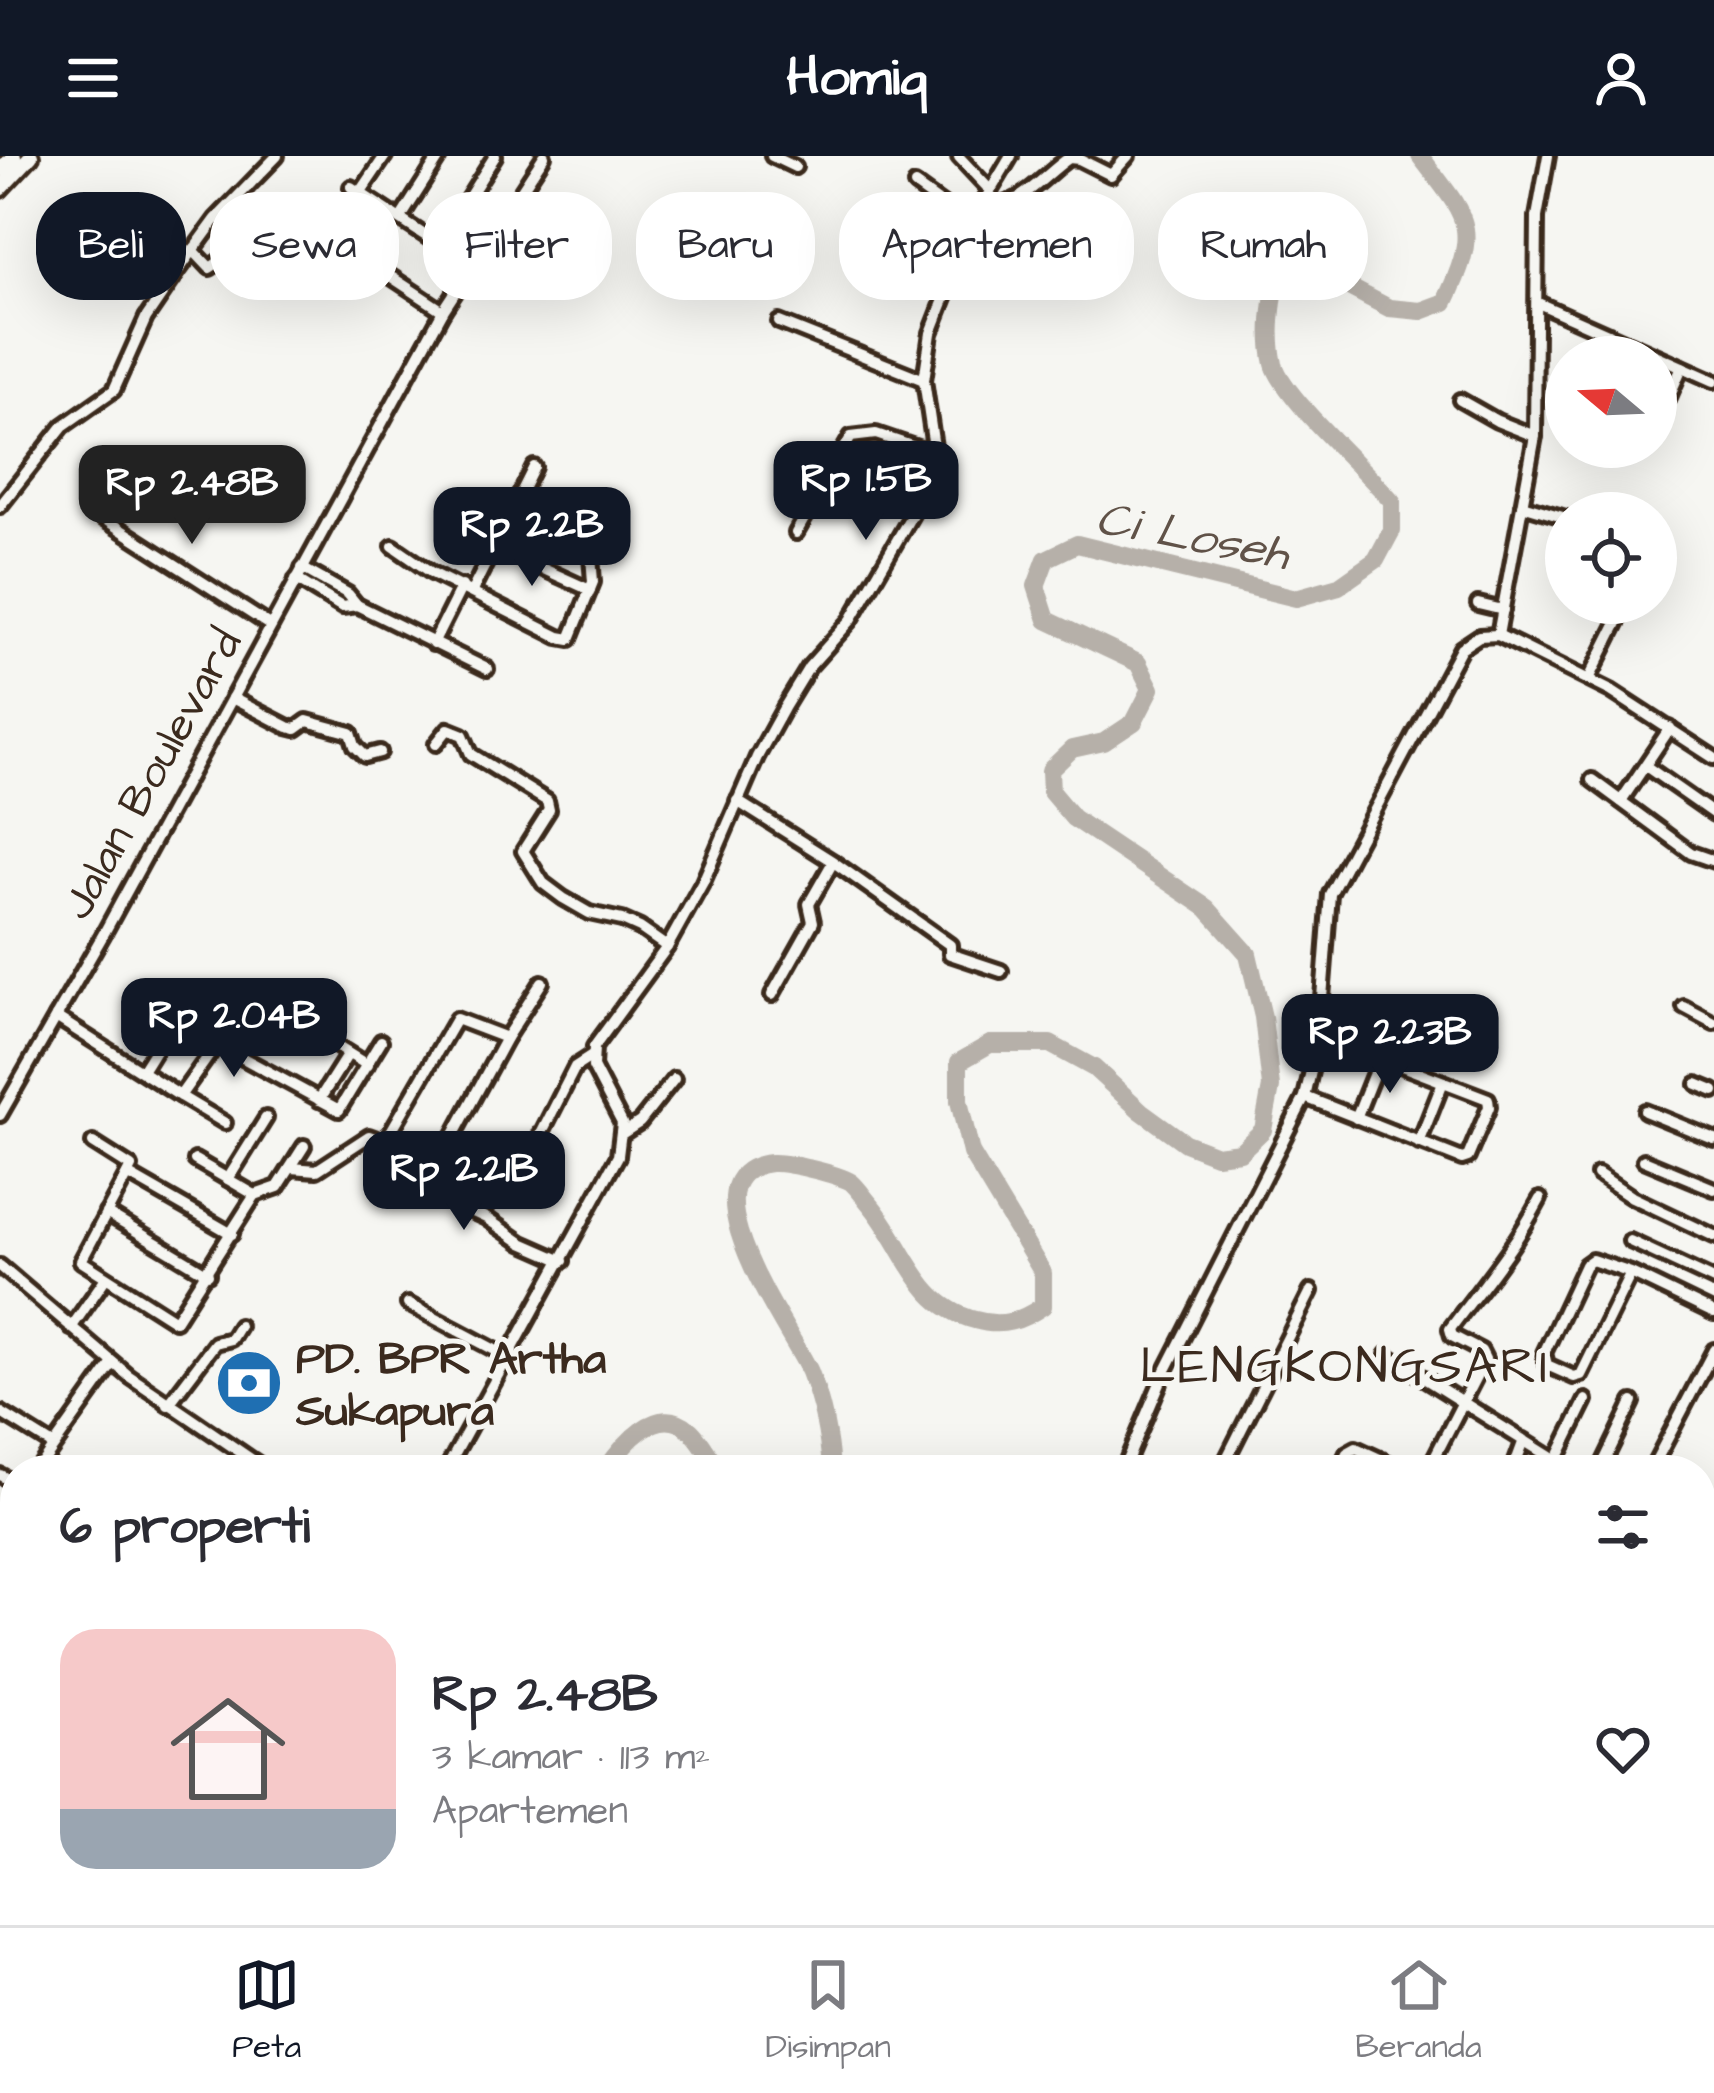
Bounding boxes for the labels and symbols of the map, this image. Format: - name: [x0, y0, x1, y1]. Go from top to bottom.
- north arrow: [1545, 336, 1677, 468]
- pin: Rp 1.5B: [755, 441, 977, 543]
- pin: Rp 2.48B: [68, 445, 316, 547]
- water label: Ci Loseh: [1091, 486, 1296, 588]
- pin: Rp 2.2B: [421, 487, 643, 589]
- street label: Jalan Boulevard: [47, 618, 258, 931]
- pin: Rp 2.04B: [110, 978, 358, 1080]
- pin: Rp 2.23B: [1266, 994, 1514, 1096]
- pin: Rp 2.21B: [340, 1131, 588, 1233]
- place label: PD. BPR Artha Sukapura: [295, 1329, 606, 1443]
- district label: LENGKONGSARI: [1140, 1332, 1550, 1403]
- bank icon: PD. BPR Artha Sukapura: [214, 1348, 284, 1418]

